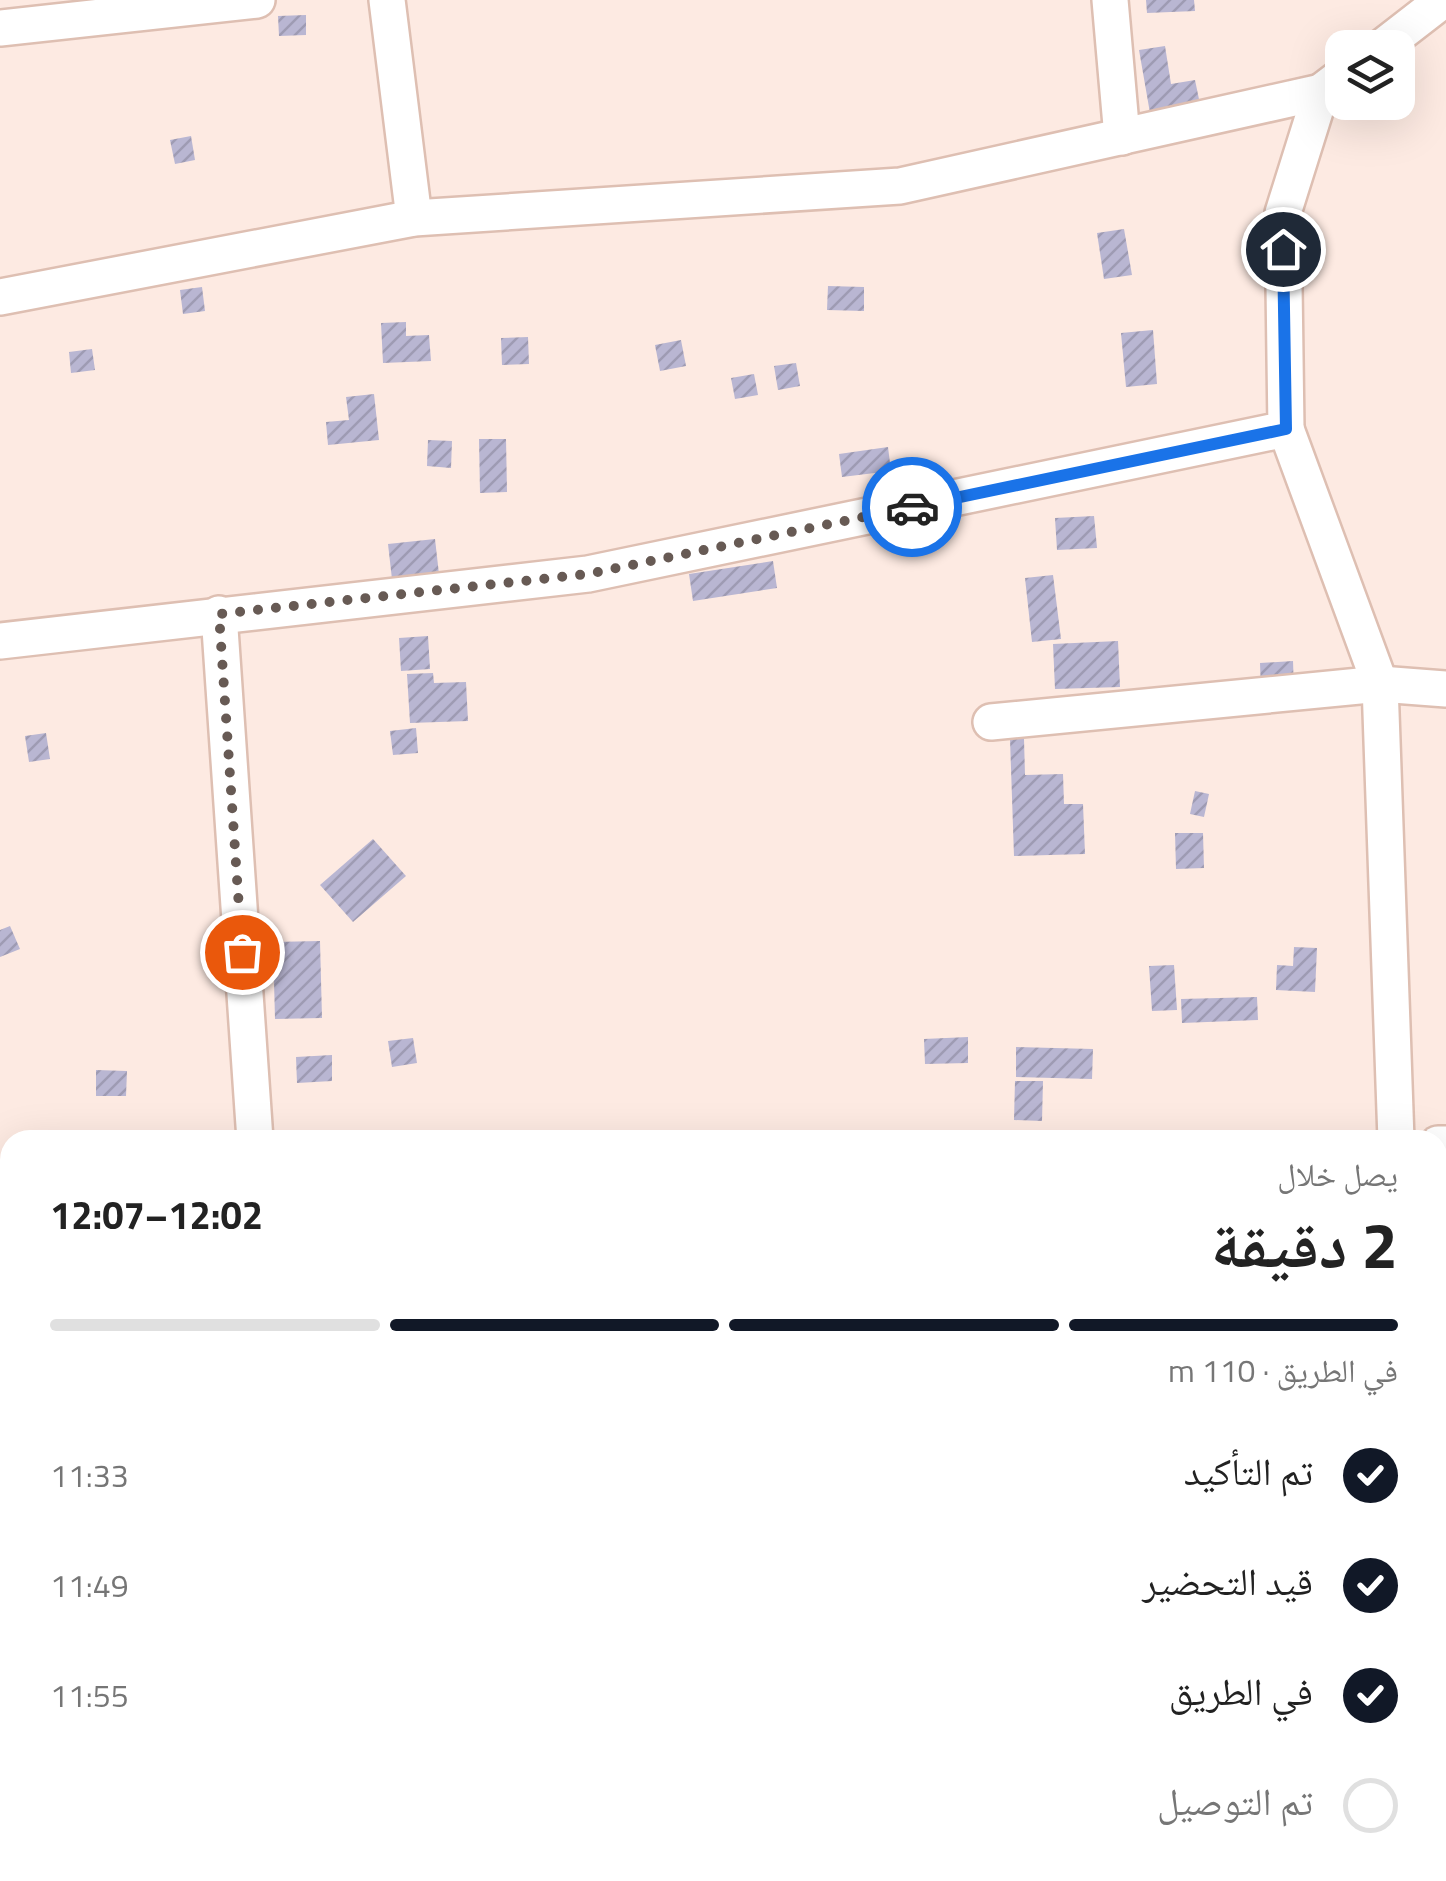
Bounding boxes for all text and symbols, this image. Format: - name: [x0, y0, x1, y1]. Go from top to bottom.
- map controls: [1325, 30, 1415, 120]
- button: layers: [1325, 30, 1415, 120]
- pin: [1241, 207, 1326, 292]
- icon: home: [1256, 222, 1311, 277]
- courier: [862, 457, 962, 557]
- icon: car: [885, 480, 940, 535]
- pin: [200, 910, 285, 995]
- icon: bag: [215, 925, 270, 980]
- text: يصل خلال: [1277, 1150, 1398, 1198]
- text: 12:02–12:07: [50, 1186, 263, 1244]
- text: 2 دقيقة: [1211, 1194, 1398, 1293]
- text: في الطريق · 110 m: [1168, 1346, 1398, 1394]
- text: تم التأكيد: [1184, 1442, 1313, 1500]
- icon: check: [1343, 1448, 1398, 1503]
- text: 11:33: [50, 1451, 129, 1499]
- text: قيد التحضير: [1142, 1552, 1313, 1610]
- icon: check: [1343, 1558, 1398, 1613]
- text: 11:49: [50, 1561, 129, 1609]
- text: في الطريق: [1169, 1662, 1313, 1720]
- icon: check: [1343, 1668, 1398, 1723]
- text: 11:55: [50, 1671, 129, 1719]
- text: تم التوصيل: [1157, 1772, 1313, 1830]

